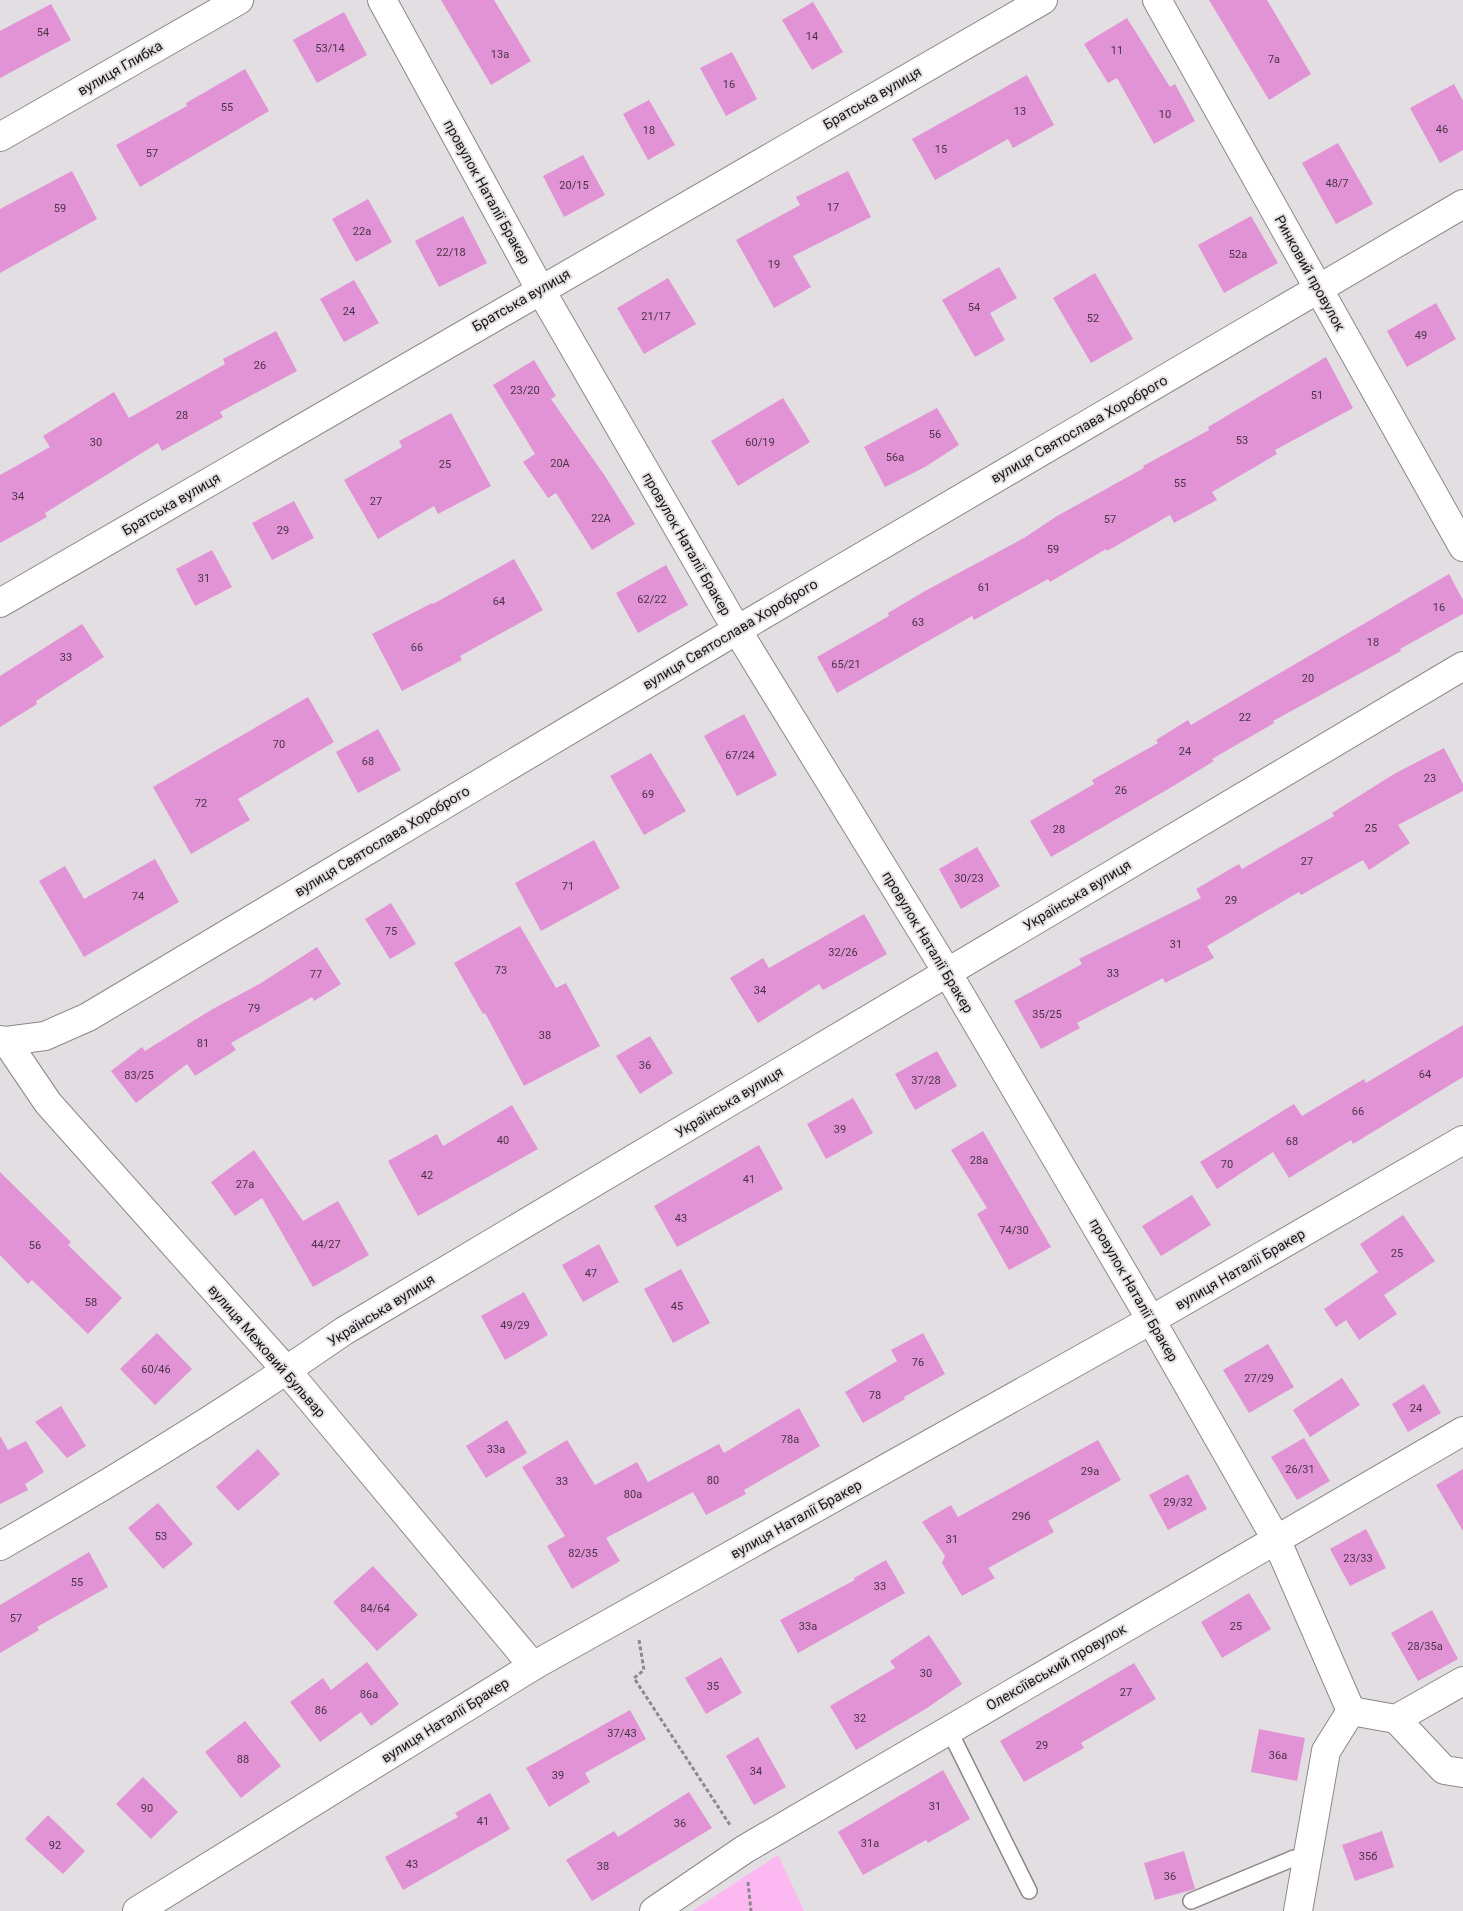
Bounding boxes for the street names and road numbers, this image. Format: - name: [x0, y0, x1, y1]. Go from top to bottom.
- street label: вулиця Глибка: [75, 37, 165, 99]
- street label: Братська вулиця: [820, 63, 924, 133]
- street label: провулок Наталії Бракер: [441, 117, 533, 267]
- street label: Ринковий провулок: [1272, 212, 1349, 334]
- street label: Братська вулиця: [469, 265, 573, 335]
- street label: вулиця Святослава Хороброго: [988, 372, 1170, 486]
- street label: Братська вулиця: [119, 469, 223, 539]
- street label: провулок Наталії Бракер: [639, 470, 735, 618]
- street label: вулиця Святослава Хороброго: [640, 575, 820, 693]
- street label: вулиця Святослава Хороброго: [292, 782, 472, 900]
- street label: Українська вулиця: [1020, 857, 1134, 933]
- street label: провулок Наталії Бракер: [879, 868, 977, 1016]
- street label: Українська вулиця: [672, 1064, 786, 1140]
- street label: провулок Наталії Бракер: [1086, 1216, 1182, 1364]
- street label: вулиця Наталії Бракер: [1172, 1225, 1308, 1313]
- street label: Українська вулиця: [325, 1271, 437, 1349]
- street label: вулиця Межовий Бульвар: [205, 1282, 329, 1421]
- street label: вулиця Наталії Бракер: [728, 1476, 864, 1562]
- street label: Олексіївський провулок: [983, 1620, 1129, 1714]
- street label: вулиця Наталії Бракер: [378, 1674, 512, 1766]

